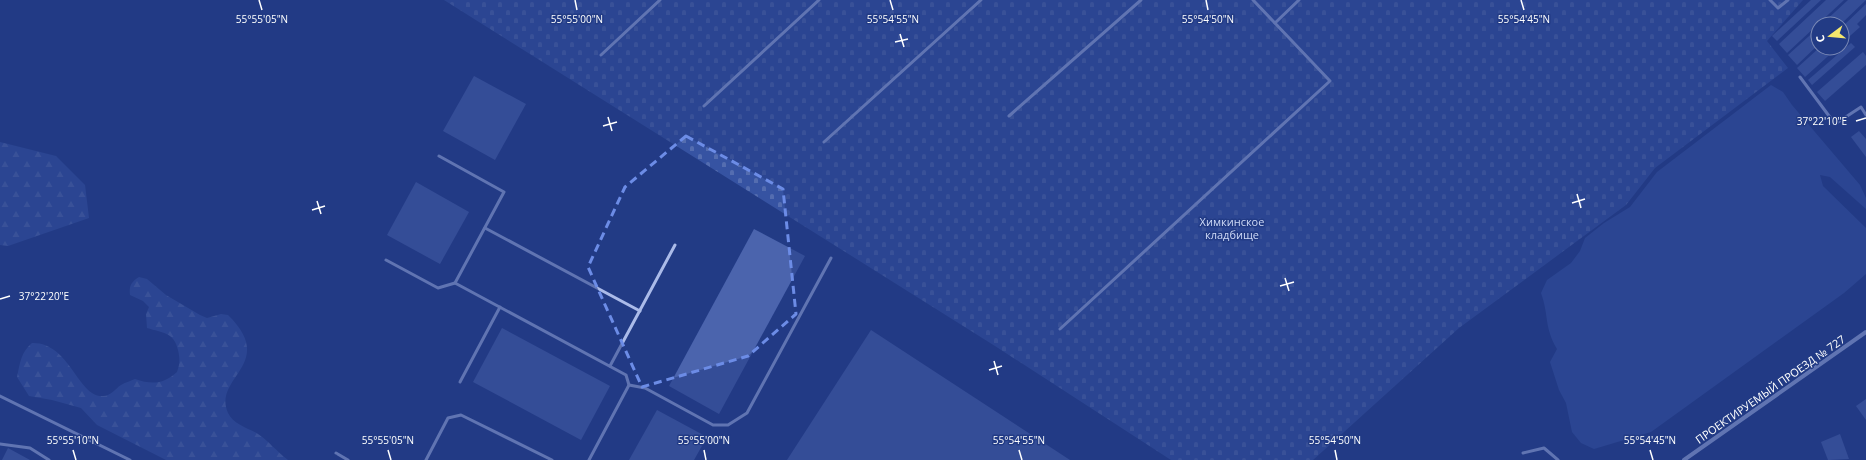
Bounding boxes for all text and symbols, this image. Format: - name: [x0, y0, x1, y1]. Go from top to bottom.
- text: 55°55'05"N: [236, 12, 288, 26]
- text: 55°55'00"N: [551, 12, 603, 26]
- text: 55°54'55"N: [867, 12, 919, 26]
- text: 55°54'50"N: [1182, 12, 1234, 26]
- text: 55°54'45"N: [1498, 12, 1550, 26]
- north arrow: [1810, 16, 1850, 56]
- text: С: [1812, 33, 1828, 44]
- text: 37°22'10"E: [1797, 114, 1847, 128]
- park label: Химкинское кладбище: [1200, 214, 1264, 242]
- text: 37°22'20"E: [19, 289, 69, 303]
- street label: ПРОЕКТИРУЕМЫЙ ПРОЕЗД № 727: [1692, 331, 1848, 447]
- text: 55°55'10"N: [47, 433, 99, 447]
- text: 55°55'05"N: [362, 433, 414, 447]
- text: 55°55'00"N: [678, 433, 730, 447]
- text: 55°54'55"N: [993, 433, 1045, 447]
- text: 55°54'50"N: [1309, 433, 1361, 447]
- text: 55°54'45"N: [1624, 433, 1676, 447]

